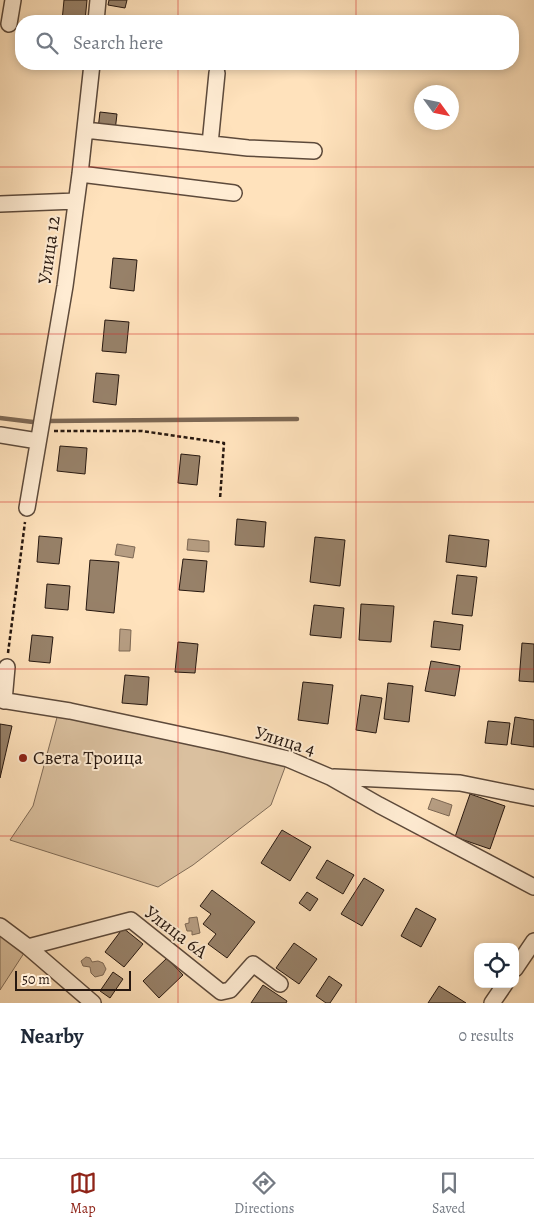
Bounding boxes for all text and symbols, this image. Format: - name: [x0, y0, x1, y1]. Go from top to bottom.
- search box: [15, 15, 519, 70]
- icon: search: [33, 29, 61, 57]
- text: Search here: [73, 30, 163, 56]
- north arrow: [414, 85, 459, 130]
- street label: Улица 12: [31, 214, 67, 286]
- street label: Улица 4: [251, 719, 319, 763]
- place label: Света Троица: [33, 745, 143, 771]
- marker: Света Троица: [17, 752, 29, 764]
- street label: Улица 6A: [139, 900, 214, 965]
- map controls: [474, 943, 519, 988]
- button: locate: [474, 943, 519, 988]
- scale bar: [15, 968, 131, 991]
- text: 50 m: [22, 970, 50, 989]
- text: Nearby: [20, 1022, 83, 1050]
- text: 0 results: [458, 1025, 514, 1047]
- tab: Map: [69, 1169, 97, 1218]
- tab: Directions: [234, 1169, 294, 1218]
- tab: Saved: [432, 1169, 465, 1218]

